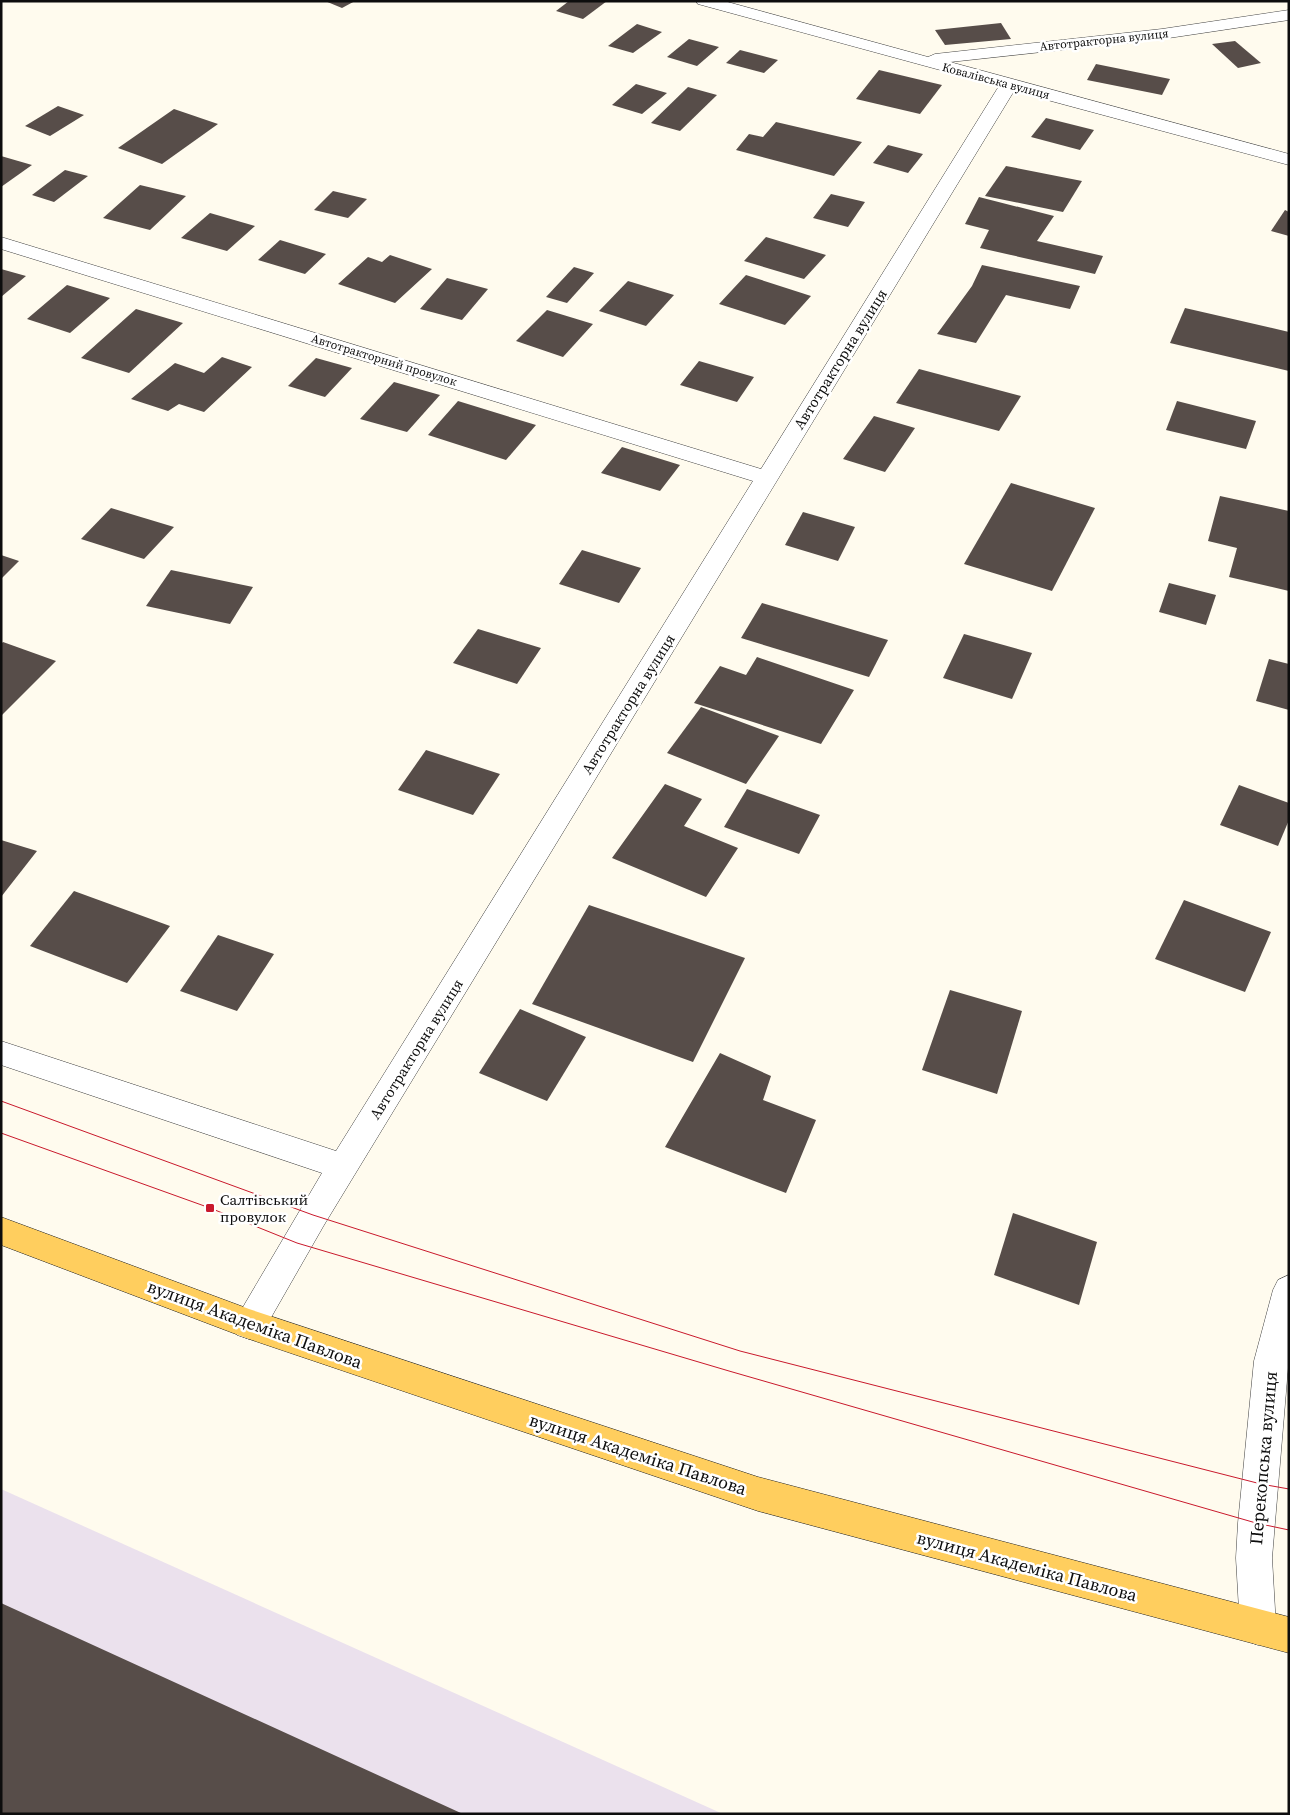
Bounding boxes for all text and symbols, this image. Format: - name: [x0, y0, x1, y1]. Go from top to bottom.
- street label: Автотракторна вулиця: [1039, 25, 1169, 55]
- street label: Ковалівська вулиця: [941, 59, 1051, 103]
- street label: Автотракторна вулиця: [788, 285, 892, 433]
- street label: Автотракторний провулок: [309, 330, 459, 390]
- street label: Автотракторна вулиця: [576, 630, 680, 778]
- street label: Автотракторна вулиця: [364, 975, 468, 1123]
- place label: Салтівський провулок: [220, 1189, 309, 1227]
- marker: Салтівський провулок: [204, 1202, 216, 1214]
- street label: вулиця Академіка Павлова: [144, 1273, 367, 1375]
- street label: Перекопська вулиця: [1243, 1370, 1283, 1546]
- street label: вулиця Академіка Павлова: [526, 1407, 751, 1501]
- street label: вулиця Академіка Павлова: [914, 1525, 1141, 1608]

